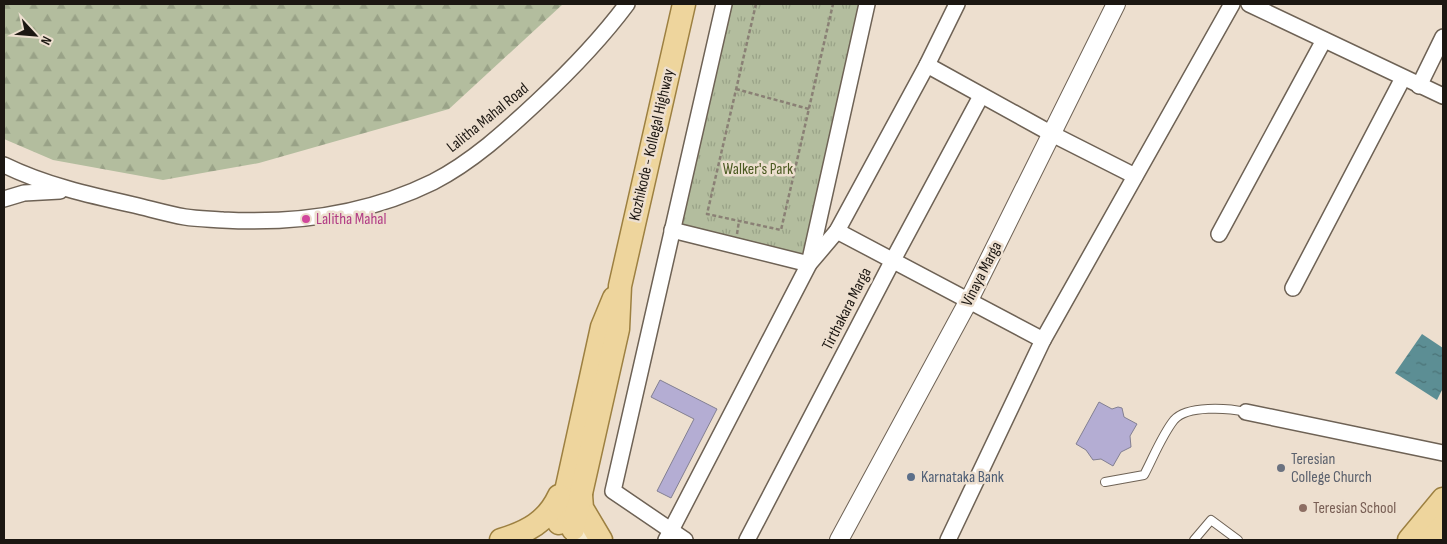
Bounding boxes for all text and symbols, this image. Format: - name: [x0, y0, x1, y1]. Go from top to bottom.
- north arrow: [10, 10, 60, 60]
- text: N: [37, 33, 56, 48]
- street label: Kozhikode - Kollegal Highway: [625, 67, 679, 223]
- street label: Lalitha Mahal Road: [443, 79, 533, 157]
- park label: Walker's Park: [723, 160, 793, 179]
- place label: Lalitha Mahal: [316, 210, 386, 229]
- marker: Lalitha Mahal: [300, 213, 312, 225]
- street label: Vinaya Marga: [958, 239, 1006, 309]
- street label: Tirthakara Marga: [818, 265, 876, 353]
- place label: Teresian College Church: [1291, 450, 1372, 487]
- marker: Teresian College Church: [1275, 462, 1287, 474]
- place label: Karnataka Bank: [921, 468, 1004, 487]
- marker: Karnataka Bank: [905, 471, 917, 483]
- place label: Teresian School: [1313, 499, 1396, 518]
- marker: Teresian School: [1297, 502, 1309, 514]

